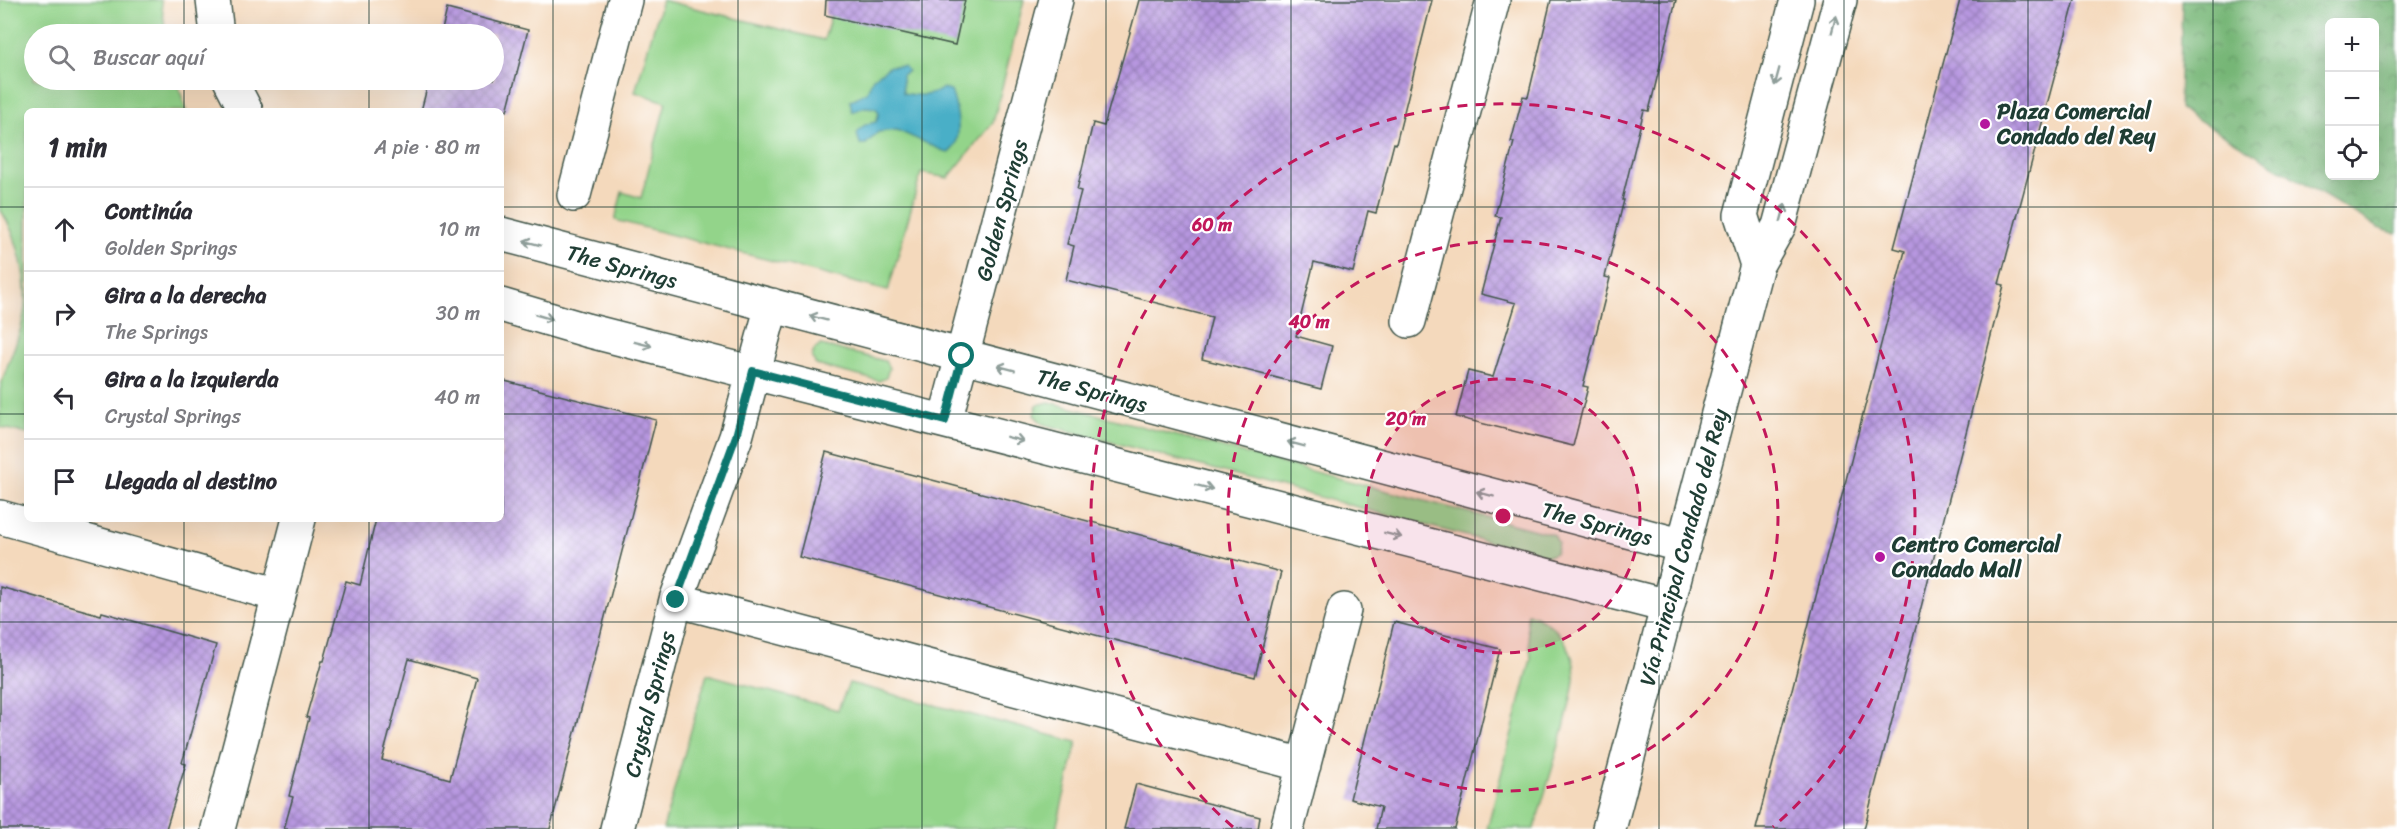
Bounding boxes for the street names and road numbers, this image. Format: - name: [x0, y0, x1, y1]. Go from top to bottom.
- street label: Golden Springs: [964, 134, 1039, 285]
- street label: The Springs: [562, 233, 682, 300]
- street label: The Springs: [1032, 357, 1152, 424]
- street label: Vía Principal Condado del Rey: [1628, 404, 1739, 690]
- street label: The Springs: [1537, 490, 1657, 557]
- street label: Crystal Springs: [612, 626, 687, 781]

